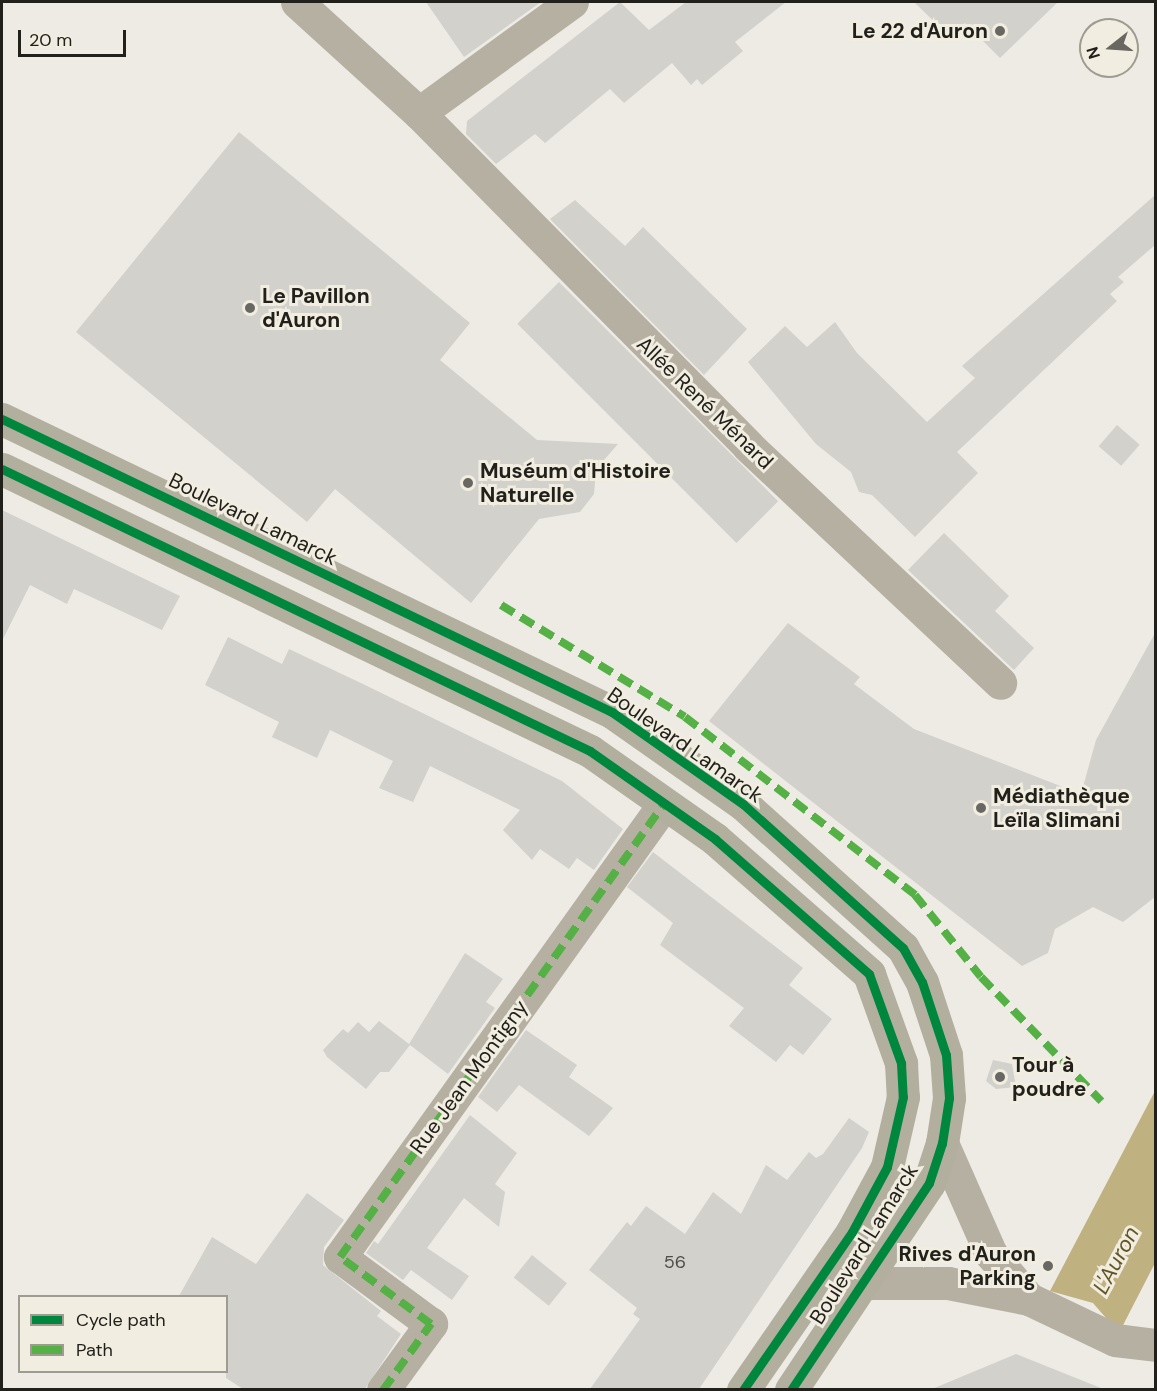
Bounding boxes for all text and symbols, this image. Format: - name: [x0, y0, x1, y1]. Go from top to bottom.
- scale bar: [21, 18, 129, 56]
- place label: Le 22 d'Auron: [852, 18, 988, 44]
- north arrow: [1079, 18, 1139, 78]
- marker: Le 22 d'Auron: [993, 24, 1007, 38]
- text: 20 m: [29, 28, 72, 52]
- text: N: [1081, 44, 1105, 61]
- place label: Le Pavillon d'Auron: [262, 283, 370, 333]
- marker: Le Pavillon d'Auron: [243, 301, 257, 315]
- street label: Allée René Ménard: [632, 332, 778, 474]
- place label: Muséum d'Histoire Naturelle: [480, 458, 671, 508]
- street label: Boulevard Lamarck: [165, 467, 341, 571]
- marker: Muséum d'Histoire Naturelle: [461, 476, 475, 490]
- street label: Boulevard Lamarck: [602, 682, 768, 808]
- place label: Médiathèque Leïla Slimani: [993, 783, 1130, 833]
- marker: Médiathèque Leïla Slimani: [974, 801, 988, 815]
- street label: Rue Jean Montigny: [405, 995, 533, 1159]
- place label: Tour à poudre: [1012, 1052, 1086, 1102]
- marker: Tour à poudre: [993, 1070, 1007, 1084]
- street label: Boulevard Lamarck: [805, 1159, 923, 1329]
- water label: L'Auron: [1087, 1222, 1145, 1298]
- place label: Rives d'Auron Parking: [899, 1241, 1036, 1291]
- house number: 56: [664, 1251, 686, 1273]
- marker: Rives d'Auron Parking: [1041, 1259, 1055, 1273]
- legend: [18, 1295, 228, 1373]
- text: Cycle path: [76, 1308, 166, 1332]
- text: Path: [76, 1338, 113, 1362]

